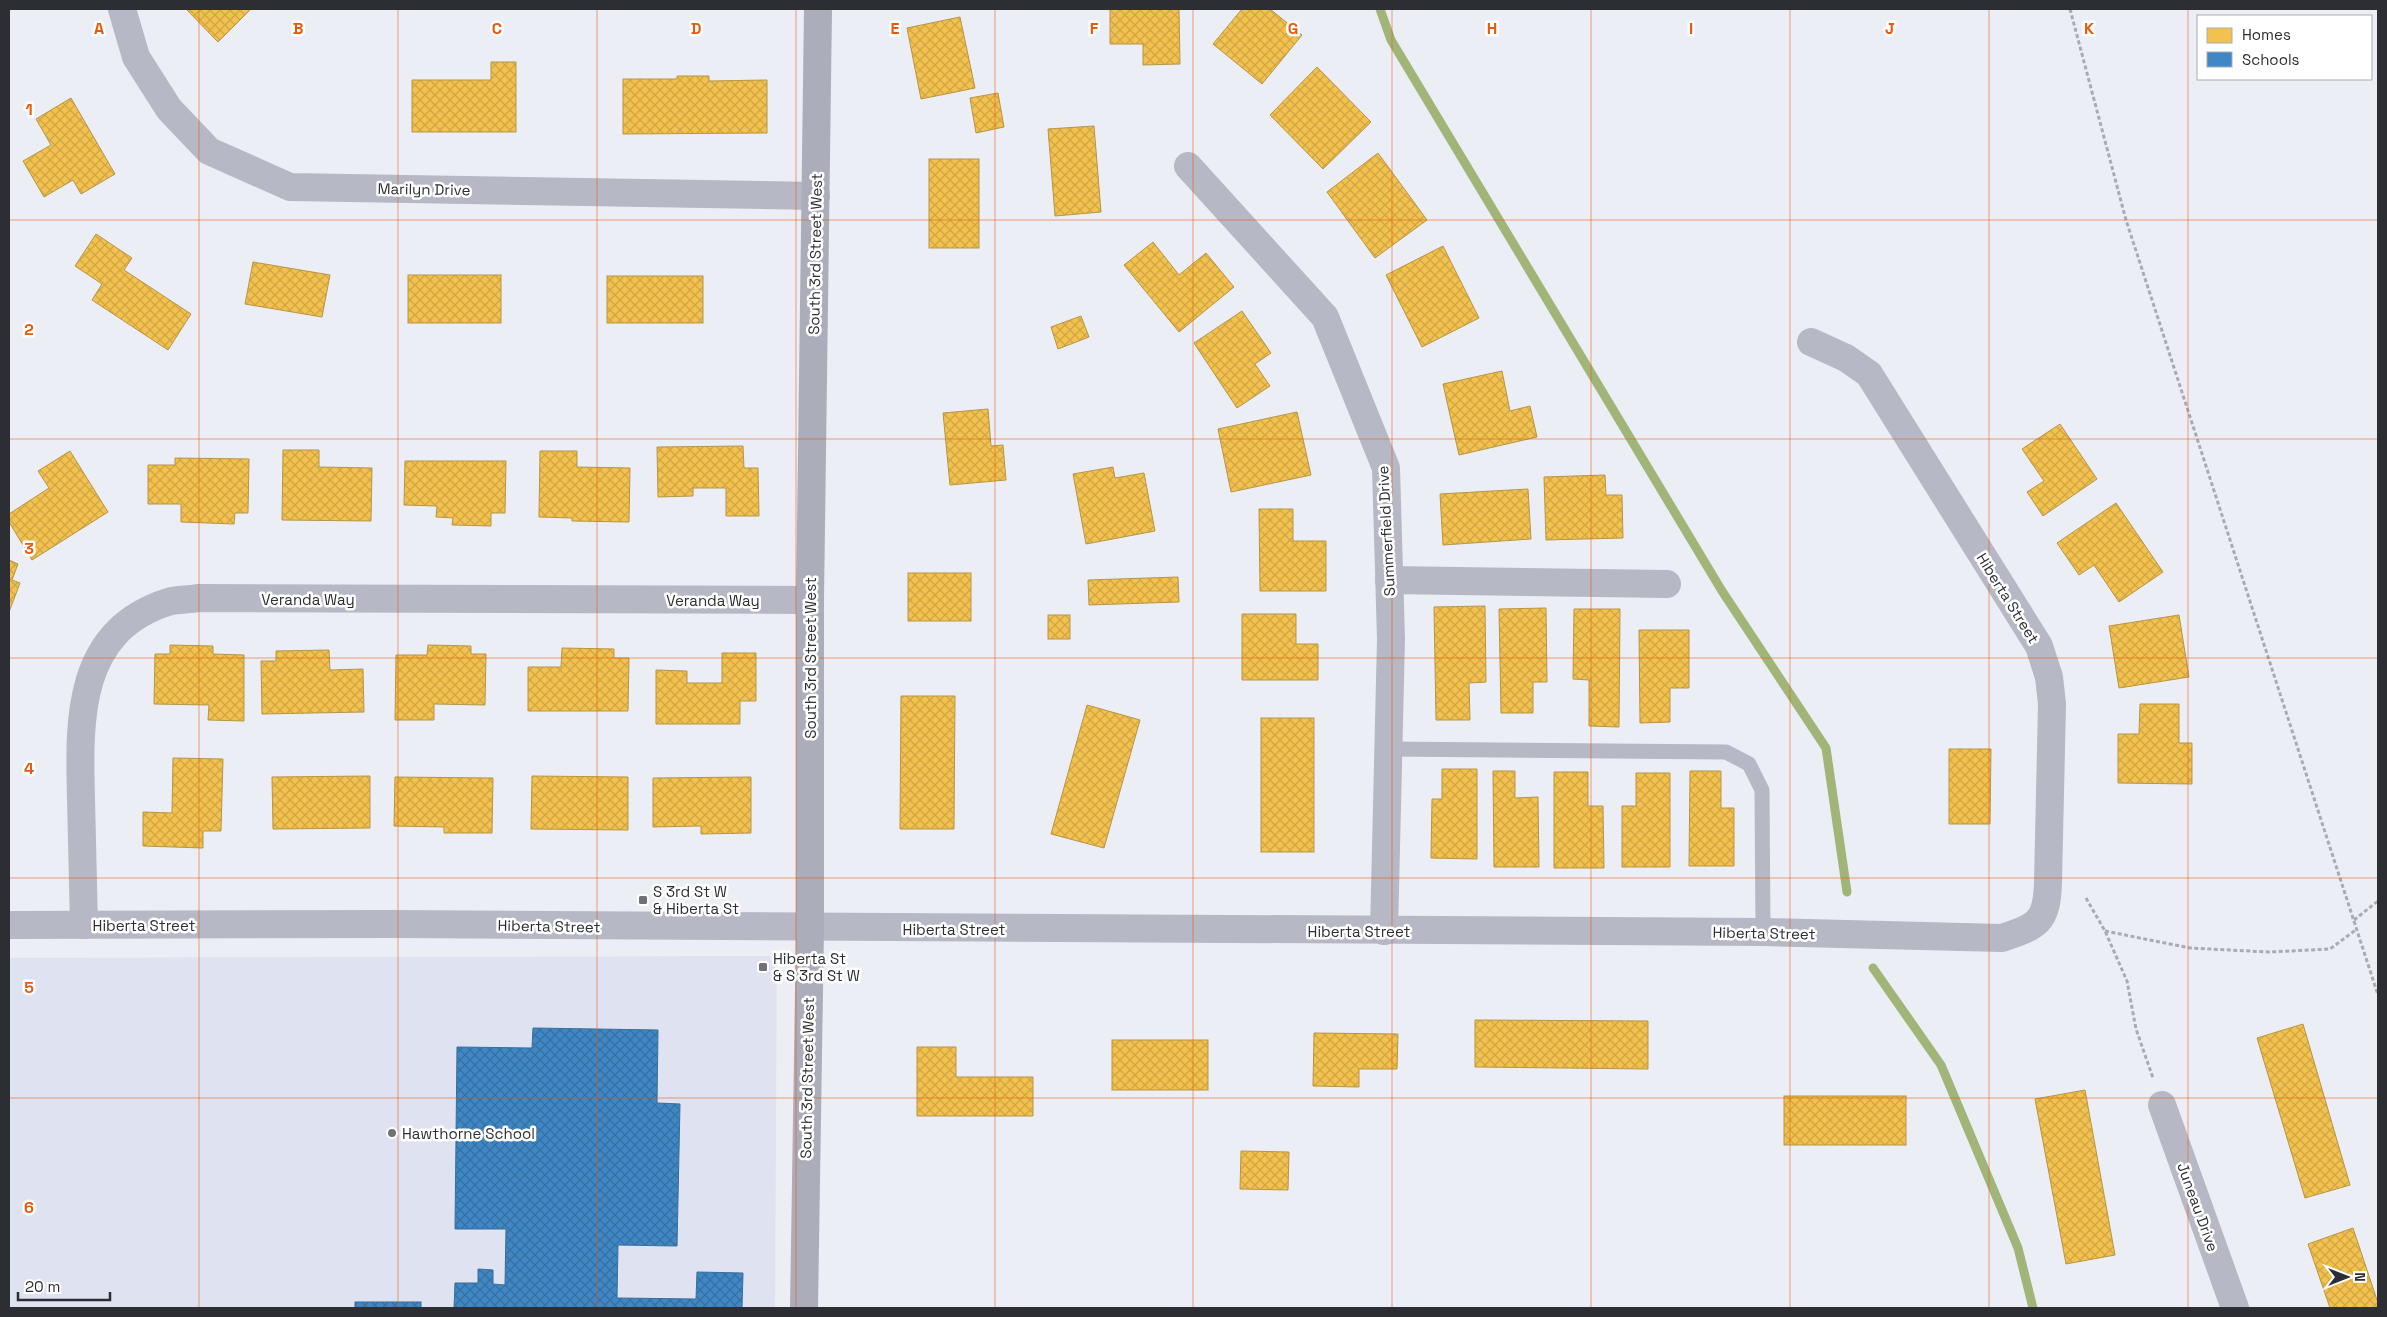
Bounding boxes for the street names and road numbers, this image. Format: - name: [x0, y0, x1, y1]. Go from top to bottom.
- street label: South 3rd Street West: [804, 173, 826, 335]
- street label: Marilyn Drive: [377, 179, 471, 199]
- street label: Summerfield Drive: [1373, 465, 1399, 597]
- street label: Hiberta Street: [1973, 549, 2043, 647]
- street label: South 3rd Street West: [801, 577, 820, 739]
- street label: Veranda Way: [261, 590, 355, 609]
- street label: Veranda Way: [666, 591, 760, 610]
- street label: Hiberta Street: [93, 916, 196, 935]
- street label: Hiberta Street: [497, 916, 601, 936]
- street label: Hiberta Street: [903, 920, 1006, 939]
- street label: Hiberta Street: [1308, 922, 1411, 941]
- street label: Hiberta Street: [1712, 923, 1816, 943]
- street label: South 3rd Street West: [796, 997, 818, 1159]
- street label: Juneau Drive: [2173, 1160, 2223, 1254]

